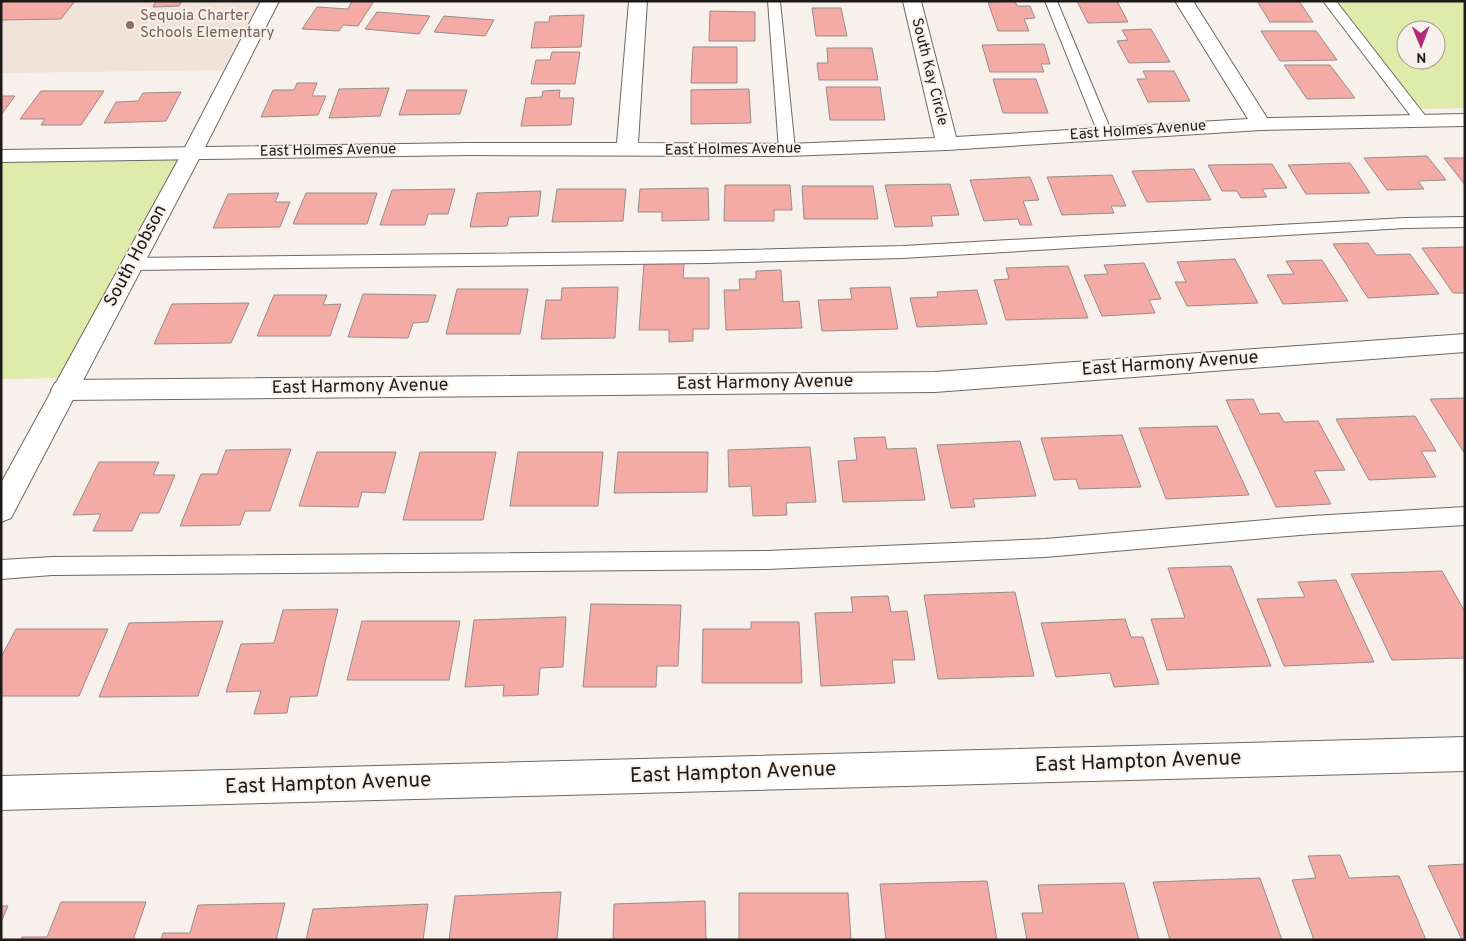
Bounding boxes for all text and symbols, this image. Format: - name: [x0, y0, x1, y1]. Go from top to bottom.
- place label: Sequoia Charter Schools Elementary: [140, 7, 274, 43]
- street label: South Kay Circle: [906, 16, 952, 128]
- marker: Sequoia Charter Schools Elementary: [124, 19, 136, 31]
- north arrow: [1396, 20, 1446, 70]
- text: N: [1416, 48, 1426, 65]
- street label: East Holmes Avenue: [1069, 117, 1207, 145]
- street label: East Holmes Avenue: [665, 139, 801, 161]
- street label: East Holmes Avenue: [260, 140, 396, 162]
- street label: South Hobson: [99, 201, 173, 311]
- street label: East Harmony Avenue: [1081, 346, 1259, 382]
- street label: East Harmony Avenue: [676, 370, 854, 396]
- street label: East Harmony Avenue: [271, 374, 449, 400]
- street label: East Hampton Avenue: [1034, 745, 1242, 779]
- street label: East Hampton Avenue: [629, 756, 837, 790]
- street label: East Hampton Avenue: [224, 767, 432, 801]

